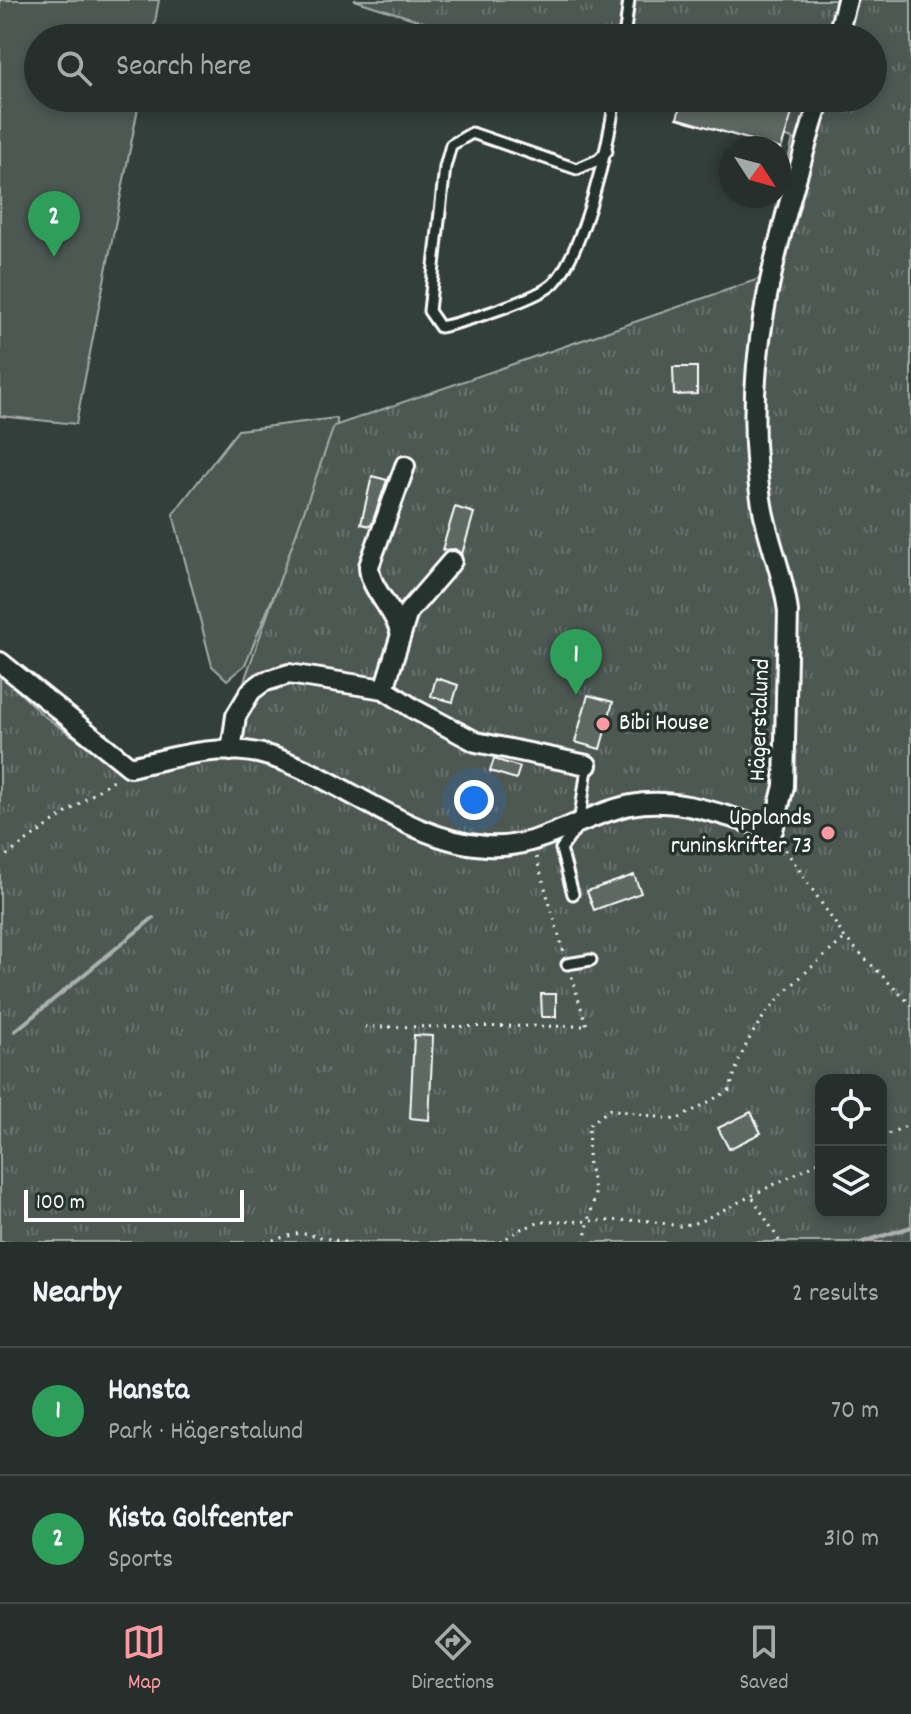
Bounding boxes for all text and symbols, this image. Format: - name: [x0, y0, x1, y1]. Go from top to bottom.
- search box: [24, 24, 887, 112]
- icon: search: [52, 46, 96, 90]
- text: Search here: [116, 47, 252, 90]
- north arrow: [719, 136, 791, 208]
- pin: 2: [28, 191, 80, 257]
- pin: 1: [550, 629, 602, 695]
- street label: Hägerstalund: [742, 658, 780, 782]
- place label: Bibi House: [619, 707, 709, 741]
- marker: Bibi House: [594, 715, 612, 733]
- your location: [454, 780, 494, 820]
- place label: Upplands runinskrifter 73: [671, 802, 812, 864]
- marker: Upplands runinskrifter 73: [819, 824, 837, 842]
- map controls: [815, 1074, 887, 1218]
- button: locate: [815, 1074, 887, 1146]
- button: layers: [815, 1146, 887, 1218]
- scale bar: [24, 1186, 244, 1222]
- text: 100 m: [36, 1188, 85, 1219]
- text: Nearby: [32, 1270, 121, 1319]
- text: 2 results: [792, 1276, 879, 1313]
- text: Hansta: [108, 1371, 189, 1414]
- text: 1: [55, 1393, 61, 1430]
- text: 70 m: [831, 1393, 879, 1430]
- text: Park · Hägerstalund: [108, 1414, 303, 1451]
- text: Kista Golfcenter: [108, 1499, 293, 1542]
- text: 2: [52, 1521, 64, 1558]
- text: 310 m: [824, 1521, 879, 1558]
- text: Sports: [108, 1542, 173, 1579]
- tab: Map: [122, 1620, 166, 1699]
- tab: Directions: [411, 1620, 495, 1699]
- tab: Saved: [739, 1620, 789, 1699]

